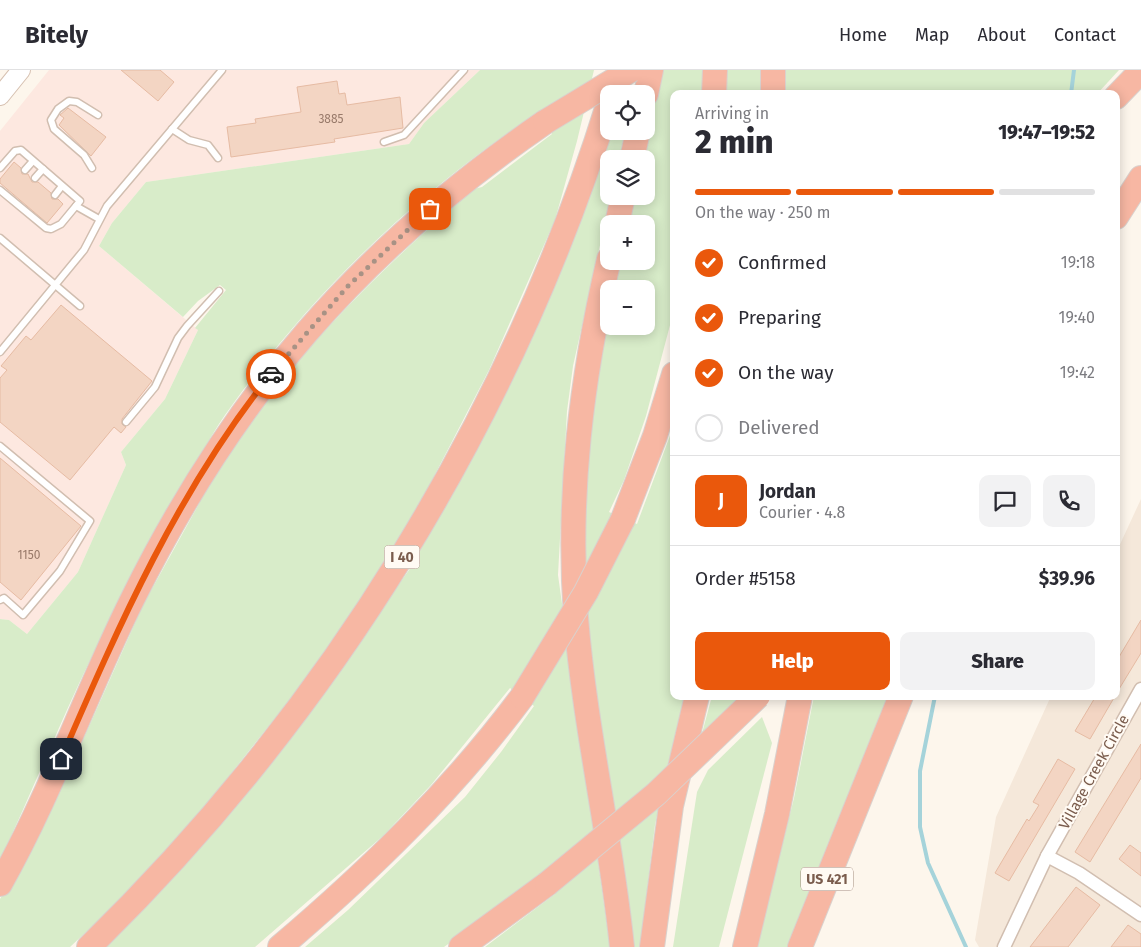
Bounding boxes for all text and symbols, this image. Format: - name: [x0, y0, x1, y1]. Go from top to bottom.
- text: Bitely: [25, 21, 88, 49]
- text: Home: [839, 24, 887, 46]
- text: Map: [915, 24, 949, 46]
- text: About: [977, 24, 1026, 46]
- text: Contact: [1054, 24, 1116, 46]
- map controls: [600, 85, 655, 335]
- button: locate: [600, 85, 655, 140]
- text: Arriving in: [695, 104, 769, 123]
- house number: 3885: [318, 112, 344, 126]
- text: 19:47–19:52: [998, 121, 1095, 144]
- text: 2 min: [695, 123, 773, 161]
- button: layers: [600, 150, 655, 205]
- pin: [409, 188, 451, 230]
- icon: bag: [416, 195, 444, 223]
- text: On the way · 250 m: [695, 203, 831, 222]
- button: +: [600, 215, 655, 270]
- icon: check: [695, 249, 723, 277]
- text: Confirmed: [738, 251, 827, 274]
- text: 19:18: [1061, 253, 1095, 272]
- button: −: [600, 280, 655, 335]
- icon: check: [695, 304, 723, 332]
- text: Preparing: [738, 306, 821, 329]
- text: 19:40: [1058, 308, 1095, 327]
- courier: [246, 349, 296, 399]
- icon: check: [695, 359, 723, 387]
- icon: car: [257, 360, 285, 388]
- text: On the way: [738, 361, 834, 384]
- text: 19:42: [1060, 363, 1095, 382]
- text: Delivered: [738, 416, 820, 439]
- button: chat: [979, 475, 1031, 527]
- button: phone: [1043, 475, 1095, 527]
- text: Jordan: [759, 480, 816, 503]
- text: J: [718, 489, 724, 512]
- text: Courier · 4.8: [759, 503, 845, 522]
- road number: I 40: [384, 546, 420, 568]
- house number: 1150: [18, 548, 41, 562]
- text: Order #5158: [695, 567, 796, 590]
- text: $39.96: [1039, 567, 1095, 590]
- button: Help: [695, 632, 890, 690]
- button: Share: [900, 632, 1095, 690]
- street label: Village Creek Circle: [1055, 712, 1133, 832]
- pin: [40, 738, 82, 780]
- icon: home: [47, 745, 75, 773]
- road number: US 421: [801, 868, 853, 891]

